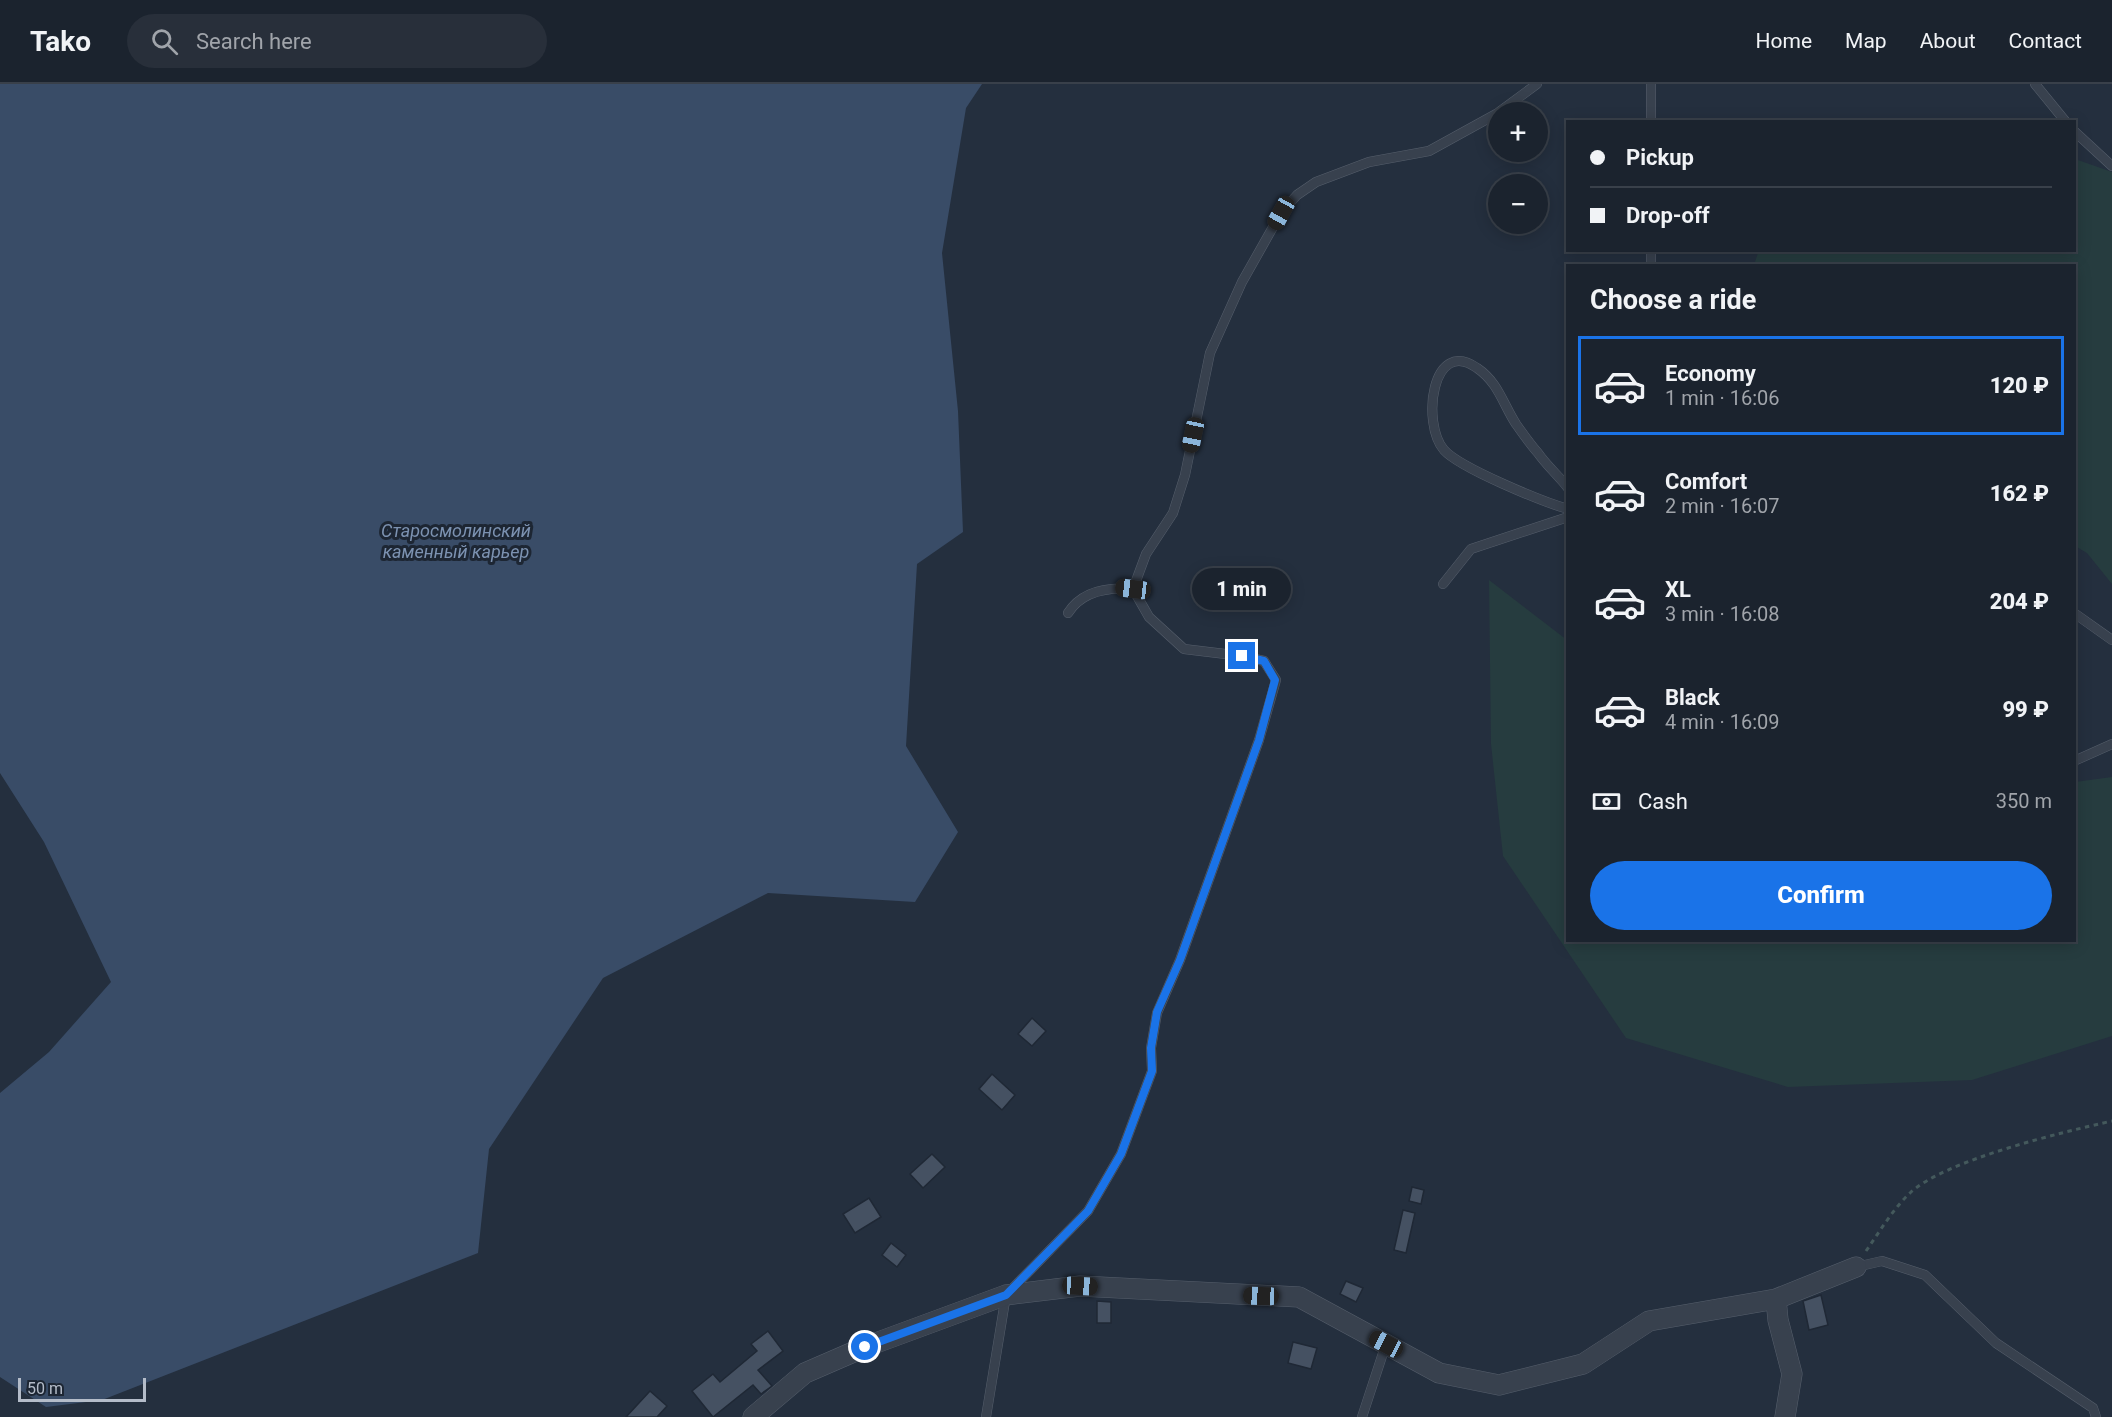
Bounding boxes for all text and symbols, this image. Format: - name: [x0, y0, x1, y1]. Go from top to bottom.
- search box: [127, 14, 547, 68]
- text: Tako: [30, 25, 91, 58]
- icon: search: [148, 25, 181, 58]
- text: Search here: [196, 29, 312, 54]
- text: Home: [1756, 29, 1812, 53]
- text: Map: [1845, 29, 1887, 53]
- text: About: [1920, 29, 1976, 53]
- text: Contact: [2009, 29, 2082, 53]
- map controls: [1488, 102, 1548, 234]
- button: +: [1488, 102, 1548, 162]
- text: Pickup: [1626, 145, 1694, 170]
- button: −: [1488, 174, 1548, 234]
- car: [1264, 193, 1298, 233]
- text: Drop-off: [1626, 203, 1710, 228]
- text: Choose a ride: [1590, 284, 1756, 316]
- icon: car: [1593, 359, 1647, 413]
- text: Economy: [1665, 361, 1756, 386]
- text: 120 ₽: [1990, 373, 2049, 398]
- text: 1 min · 16:06: [1665, 386, 1780, 410]
- car: [1180, 416, 1206, 454]
- icon: car: [1593, 467, 1647, 521]
- text: Comfort: [1665, 469, 1747, 494]
- text: 162 ₽: [1990, 481, 2049, 506]
- text: 2 min · 16:07: [1665, 494, 1780, 518]
- water label: Старосмолинский каменный карьер: [381, 520, 531, 562]
- callout: 1 min: [1192, 569, 1292, 611]
- icon: car: [1593, 575, 1647, 629]
- text: 1 min: [1216, 577, 1267, 601]
- text: XL: [1665, 577, 1691, 602]
- car: [1114, 578, 1152, 600]
- text: 204 ₽: [1990, 589, 2049, 614]
- text: 3 min · 16:08: [1665, 602, 1780, 626]
- route end: [1228, 642, 1255, 669]
- icon: car: [1593, 683, 1647, 737]
- text: Black: [1665, 685, 1720, 710]
- text: 99 ₽: [2002, 697, 2049, 722]
- text: 4 min · 16:09: [1665, 710, 1780, 734]
- icon: cash: [1590, 785, 1623, 818]
- text: Cash: [1638, 789, 1688, 814]
- text: 350 m: [1996, 789, 2052, 813]
- button: Confirm: [1590, 861, 2052, 930]
- car: [1062, 1276, 1098, 1296]
- car: [1243, 1286, 1279, 1306]
- car: [1366, 1328, 1406, 1360]
- route start: [851, 1333, 878, 1360]
- scale bar: [18, 1375, 146, 1402]
- text: 50 m: [27, 1379, 63, 1398]

